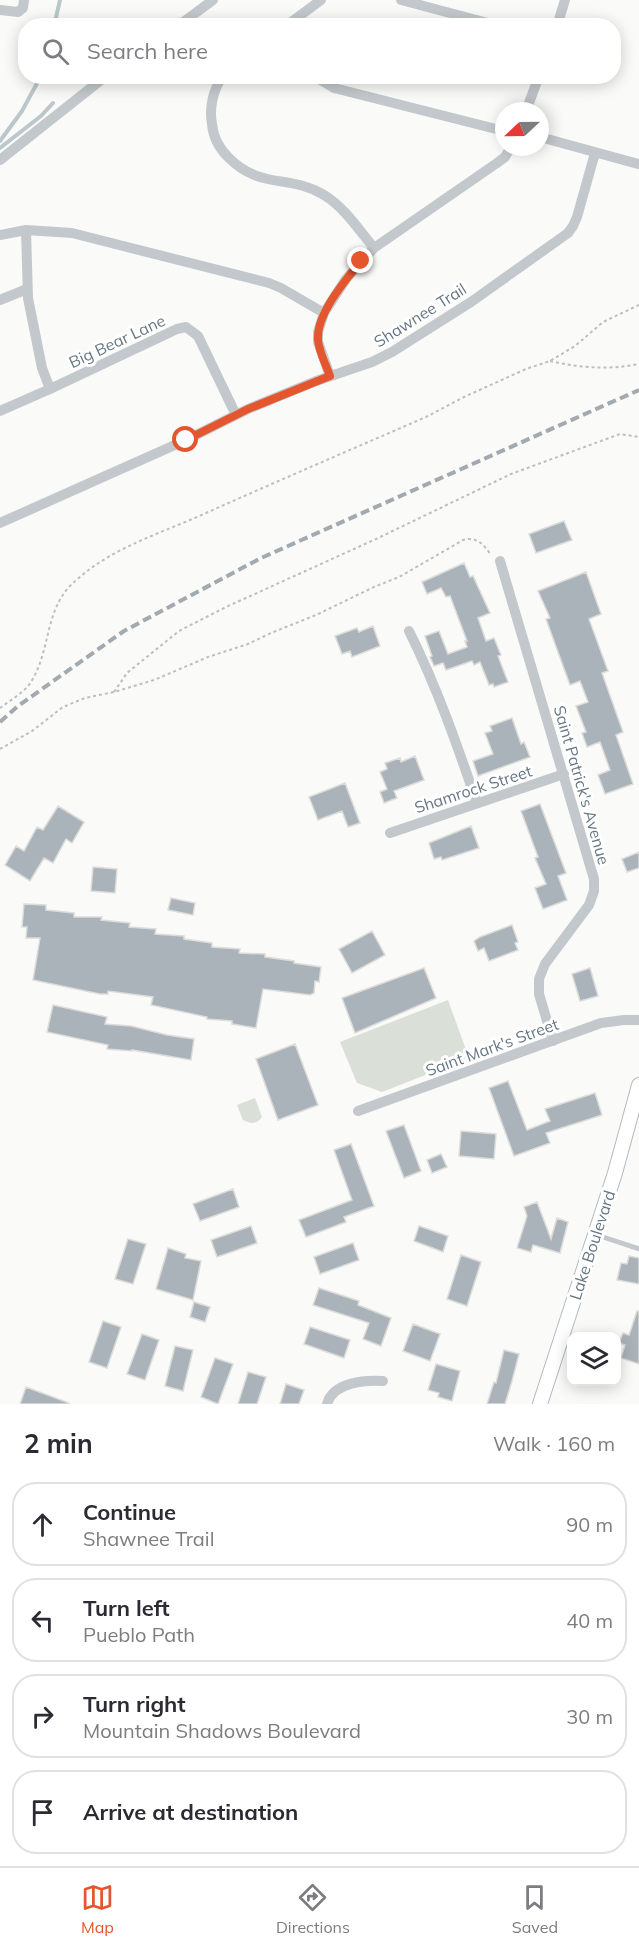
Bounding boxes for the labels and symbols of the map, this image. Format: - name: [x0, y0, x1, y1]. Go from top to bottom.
- north arrow: [495, 102, 549, 156]
- route end: [347, 247, 373, 273]
- street label: Shawnee Trail: [370, 279, 470, 351]
- street label: Big Bear Lane: [66, 310, 168, 372]
- route start: [172, 426, 198, 452]
- street label: Saint Patrick's Avenue: [550, 703, 614, 867]
- street label: Shamrock Street: [412, 760, 535, 817]
- street label: Saint Mark's Street: [423, 1014, 561, 1080]
- street label: Lake Boulevard: [565, 1188, 619, 1302]

